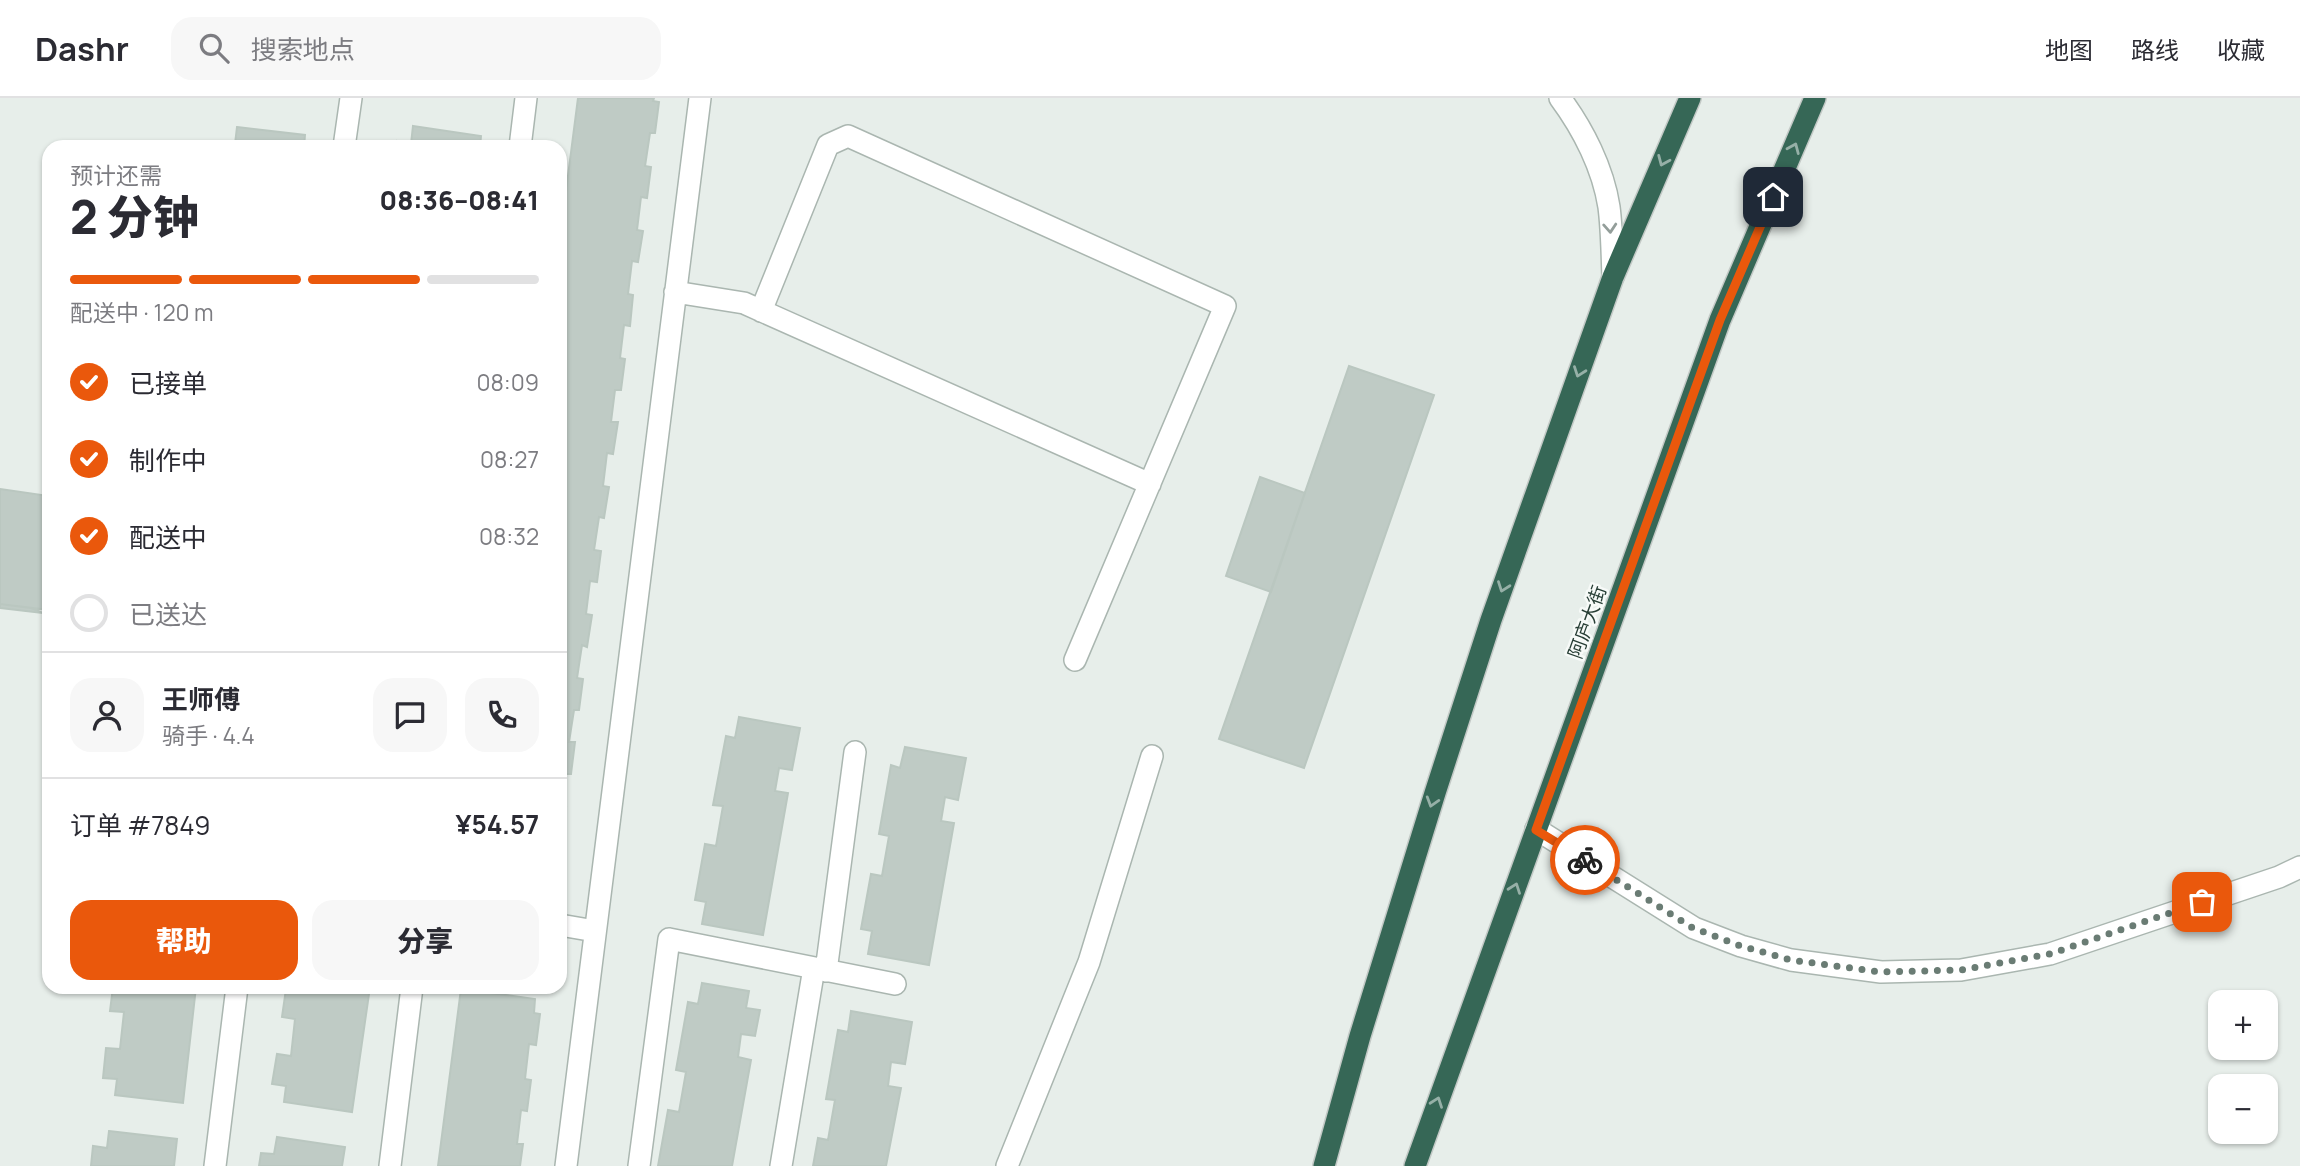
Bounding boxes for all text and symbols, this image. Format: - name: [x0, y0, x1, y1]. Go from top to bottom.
- search box: [171, 17, 661, 80]
- text: Dashr: [35, 26, 129, 71]
- icon: search: [195, 29, 233, 67]
- text: 搜索地点: [251, 31, 355, 67]
- text: 地图: [2045, 33, 2093, 66]
- text: 路线: [2131, 33, 2179, 66]
- text: 收藏: [2217, 33, 2265, 66]
- one-way arrow: [1786, 143, 1800, 155]
- one-way arrow: [1657, 153, 1671, 166]
- text: 预计还需: [70, 159, 162, 191]
- pin: [1743, 167, 1803, 227]
- icon: home: [1754, 178, 1792, 216]
- text: 08:36–08:41: [380, 182, 539, 218]
- text: 2 分钟: [70, 185, 199, 248]
- one-way arrow: [1602, 223, 1617, 234]
- text: 配送中 · 120 m: [70, 296, 214, 328]
- icon: check: [70, 363, 108, 401]
- text: 已接单: [129, 365, 207, 401]
- text: 08:09: [476, 366, 539, 398]
- one-way arrow: [1574, 366, 1588, 378]
- icon: check: [70, 440, 108, 478]
- text: 制作中: [129, 442, 207, 478]
- text: 08:27: [480, 443, 539, 475]
- icon: check: [70, 517, 108, 555]
- text: 配送中: [129, 519, 207, 555]
- text: 08:32: [479, 520, 539, 552]
- one-way arrow: [1497, 580, 1511, 592]
- street label: 阿庐大街: [1562, 582, 1612, 662]
- text: 已送达: [129, 596, 207, 632]
- button: person: [70, 678, 144, 752]
- button: chat: [373, 678, 447, 752]
- button: phone: [465, 678, 539, 752]
- text: 王师傅: [162, 681, 240, 717]
- text: 骑手 · 4.4: [162, 719, 255, 751]
- one-way arrow: [1425, 796, 1440, 808]
- text: ¥54.57: [456, 806, 539, 842]
- text: 订单 #7849: [70, 807, 210, 843]
- courier: [1550, 825, 1620, 895]
- icon: bike: [1566, 841, 1604, 879]
- pin: [2172, 872, 2232, 932]
- one-way arrow: [1507, 882, 1521, 894]
- icon: bag: [2183, 883, 2221, 921]
- button: 帮助: [70, 900, 298, 980]
- button: 分享: [312, 900, 539, 980]
- map controls: [2208, 990, 2278, 1144]
- button: +: [2208, 990, 2278, 1060]
- button: −: [2208, 1074, 2278, 1144]
- one-way arrow: [1429, 1096, 1443, 1108]

